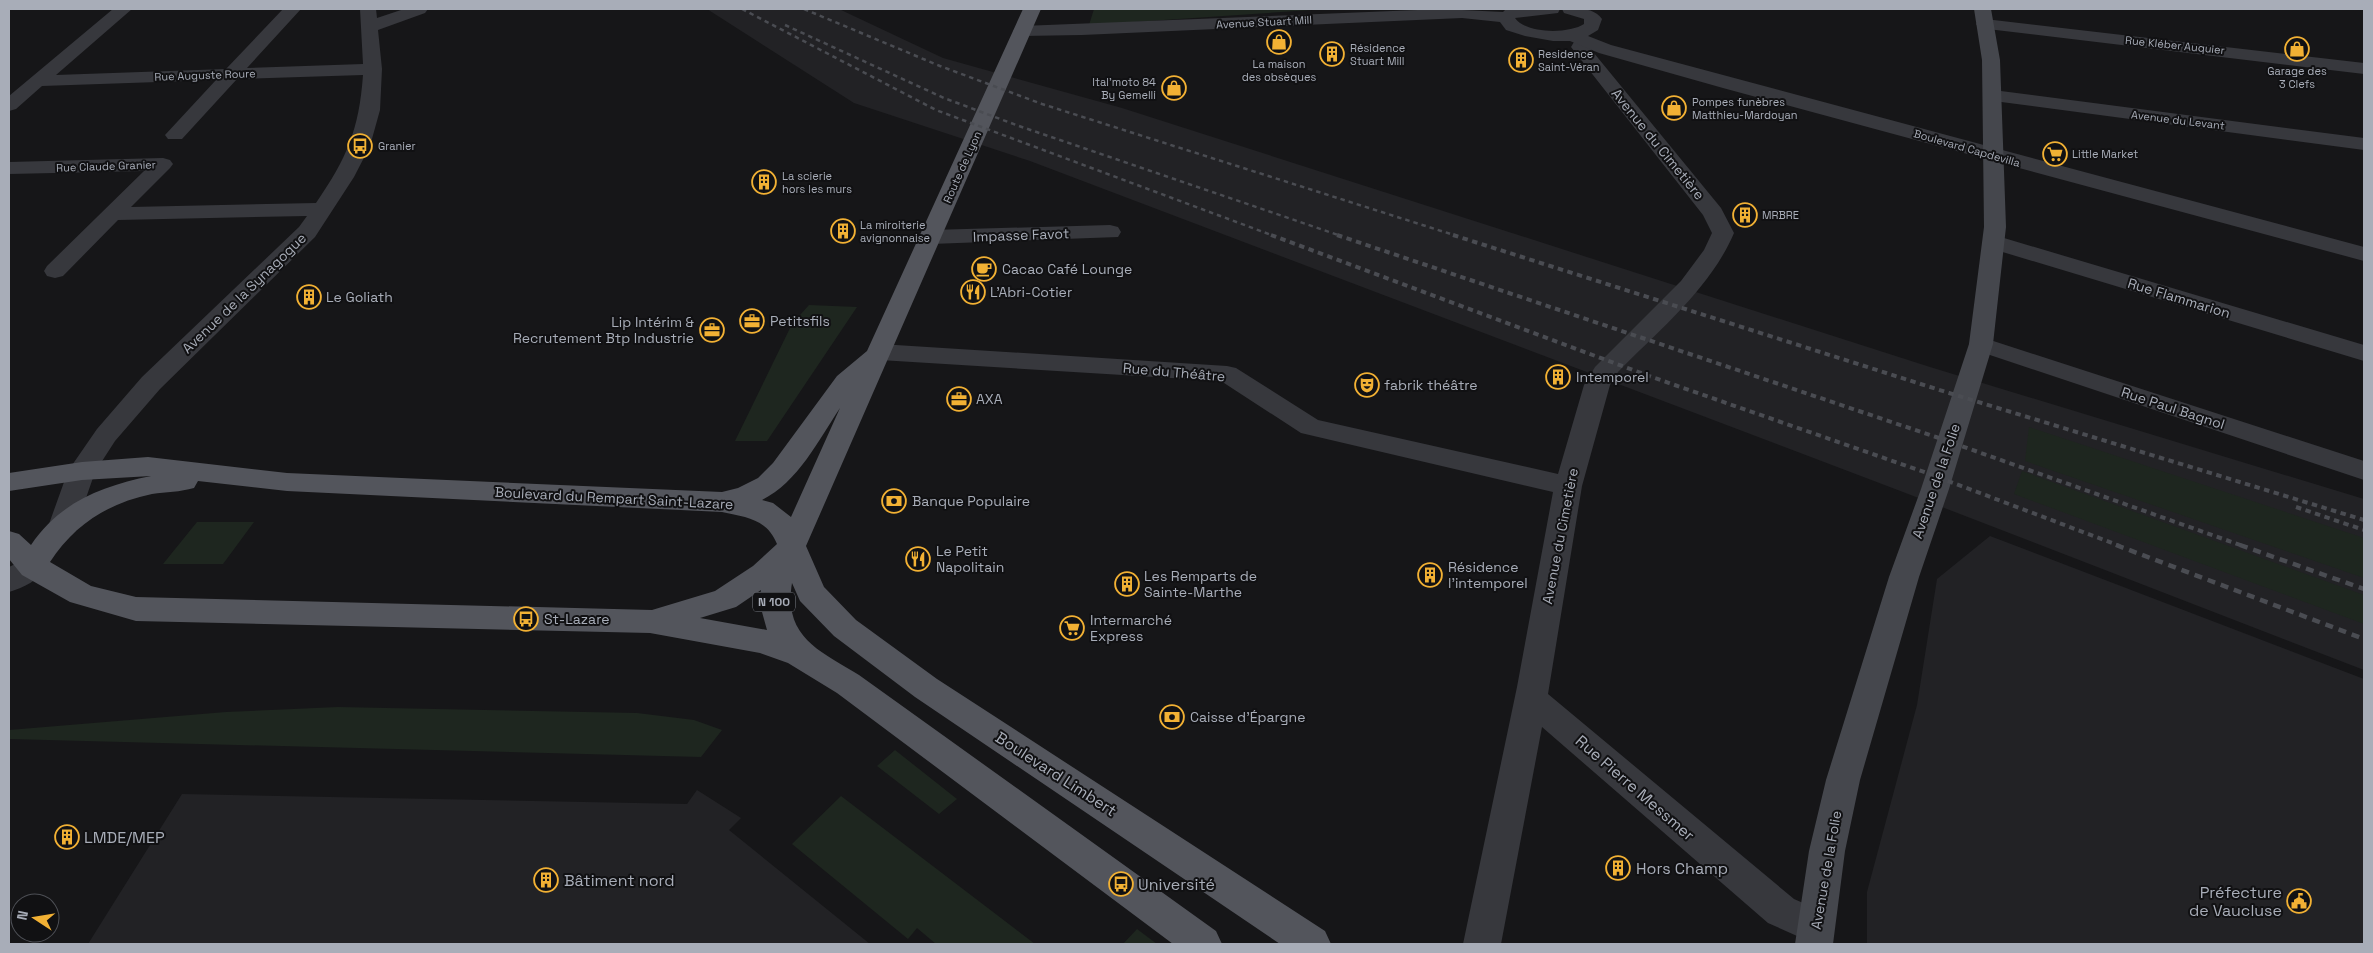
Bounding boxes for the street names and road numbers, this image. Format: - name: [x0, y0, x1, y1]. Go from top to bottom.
- street label: Avenue Stuart Mill: [1216, 12, 1312, 32]
- street label: Rue Kléber Auquier: [2124, 33, 2226, 57]
- street label: Rue Auguste Roure: [154, 66, 256, 84]
- street label: Avenue du Cimetière: [1608, 85, 1708, 203]
- street label: Avenue du Levant: [2130, 107, 2226, 133]
- street label: Boulevard Capdevilla: [1912, 126, 2022, 170]
- street label: Route de Lyon: [940, 129, 984, 205]
- street label: Rue Claude Granier: [56, 157, 156, 175]
- street label: Impasse Favot: [973, 224, 1069, 246]
- street label: Avenue de la Synagogue: [178, 229, 310, 357]
- street label: Rue Flammarion: [2125, 274, 2233, 322]
- street label: Rue du Théâtre: [1122, 359, 1226, 385]
- street label: Rue Paul Bagnol: [2119, 383, 2227, 433]
- street label: Avenue de la Folie: [1908, 421, 1964, 541]
- street label: Avenue du Cimetière: [1538, 466, 1582, 606]
- street label: Boulevard du Rempart Saint-Lazare: [494, 483, 734, 513]
- road number: N 100: [753, 592, 795, 612]
- street label: Boulevard Limbert: [991, 727, 1121, 821]
- street label: Rue Pierre Messmer: [1571, 730, 1699, 846]
- street label: Avenue de la Folie: [1807, 809, 1845, 931]

